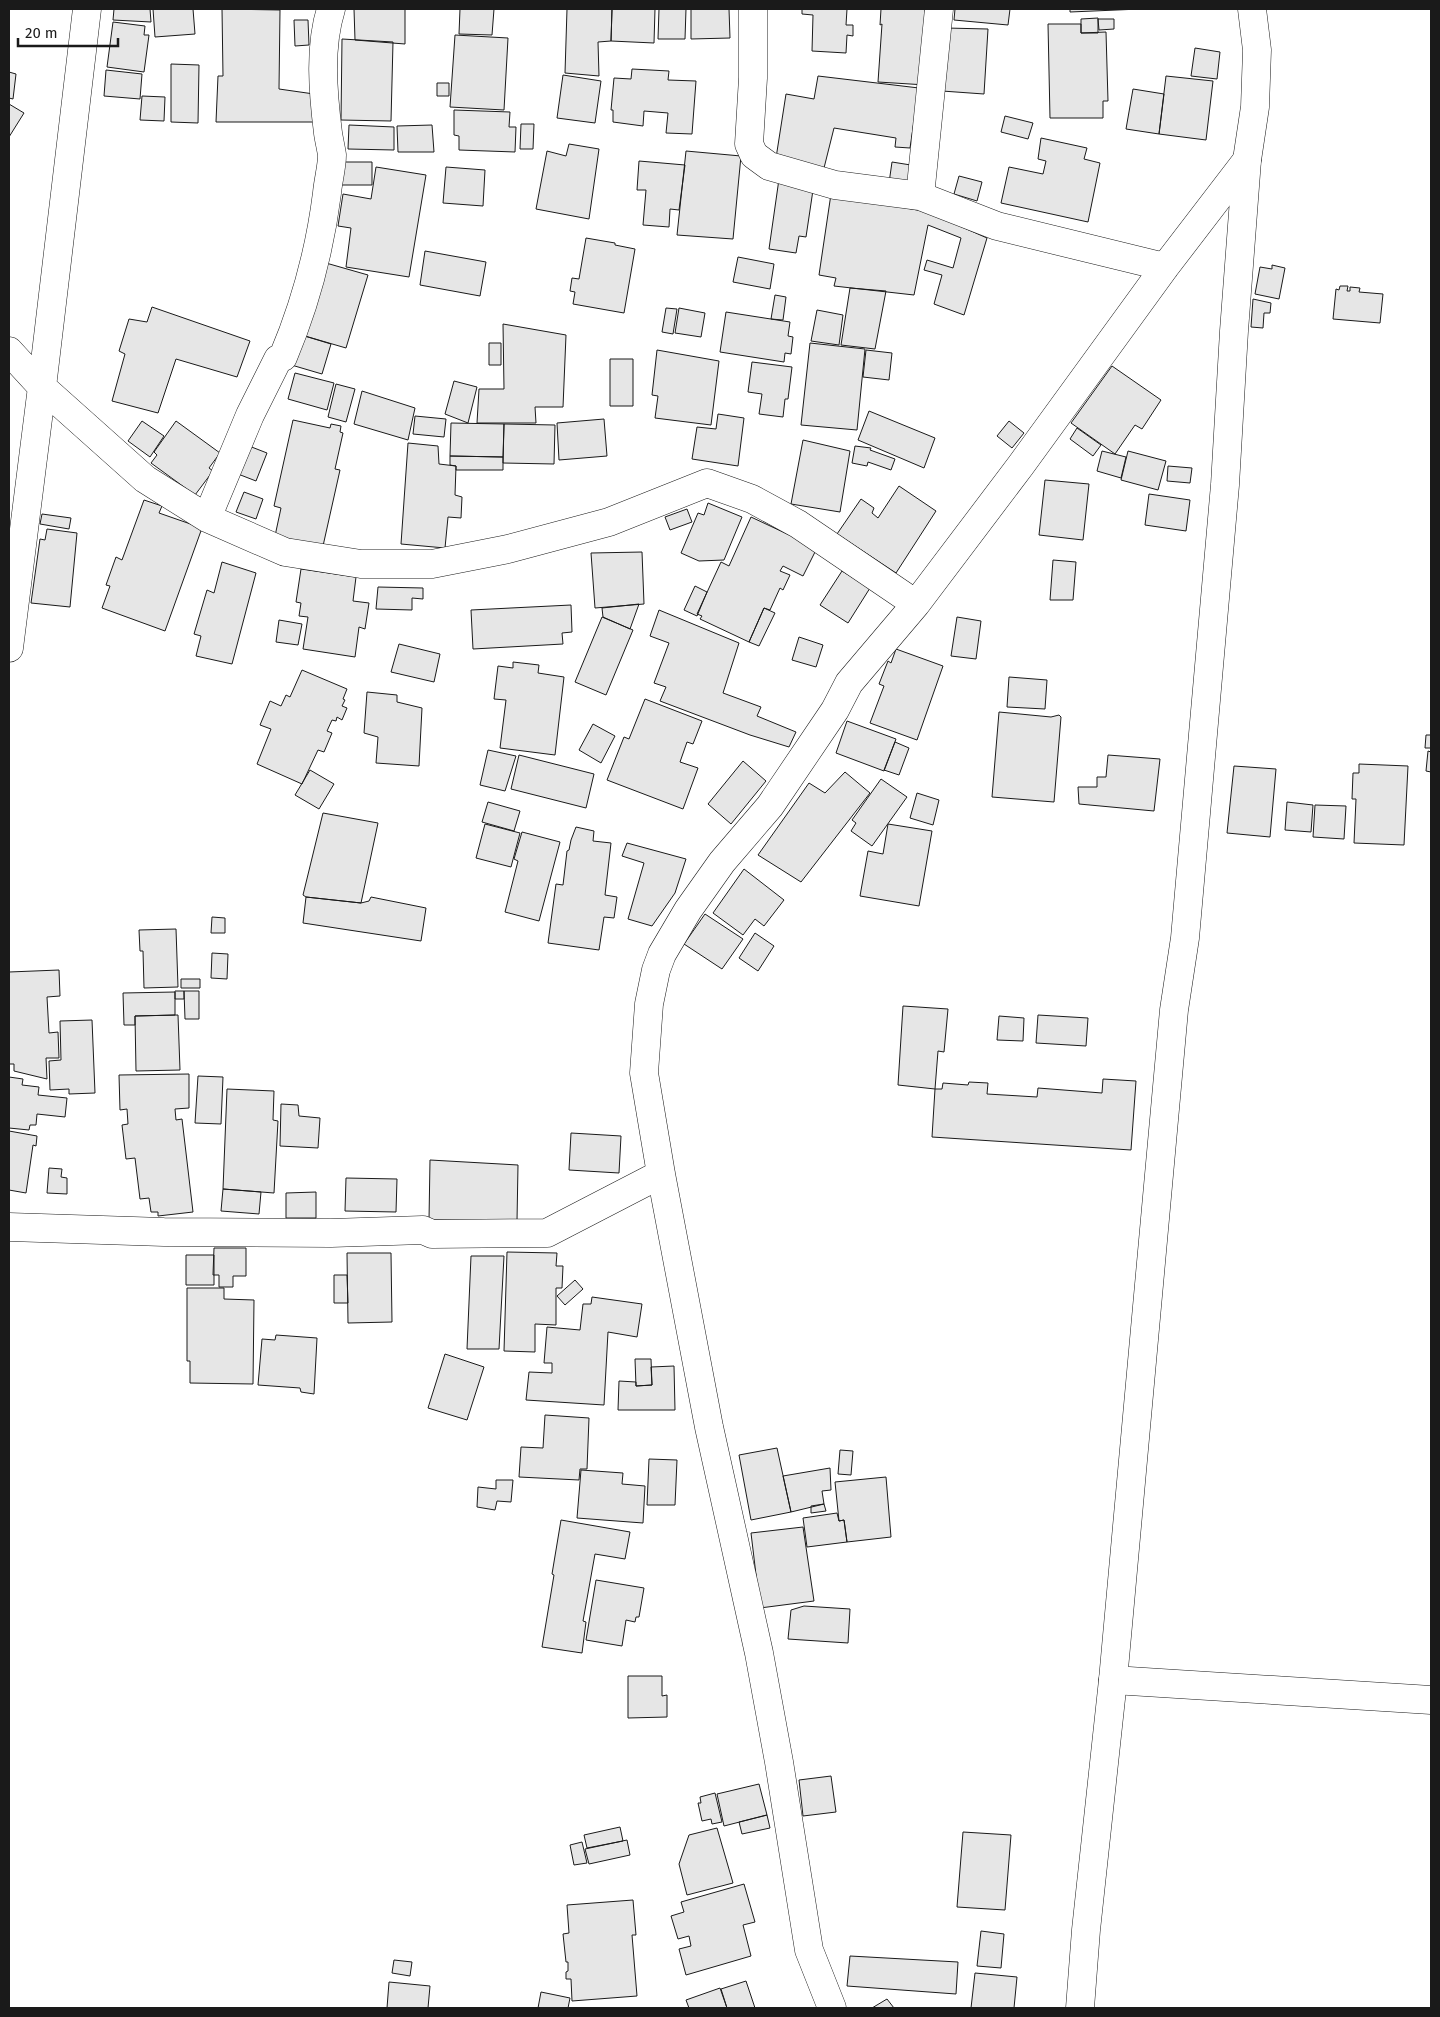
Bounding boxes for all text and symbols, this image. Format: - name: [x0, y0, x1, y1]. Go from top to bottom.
- scale bar: [18, 15, 118, 47]
- text: 20 m: [25, 24, 58, 42]

